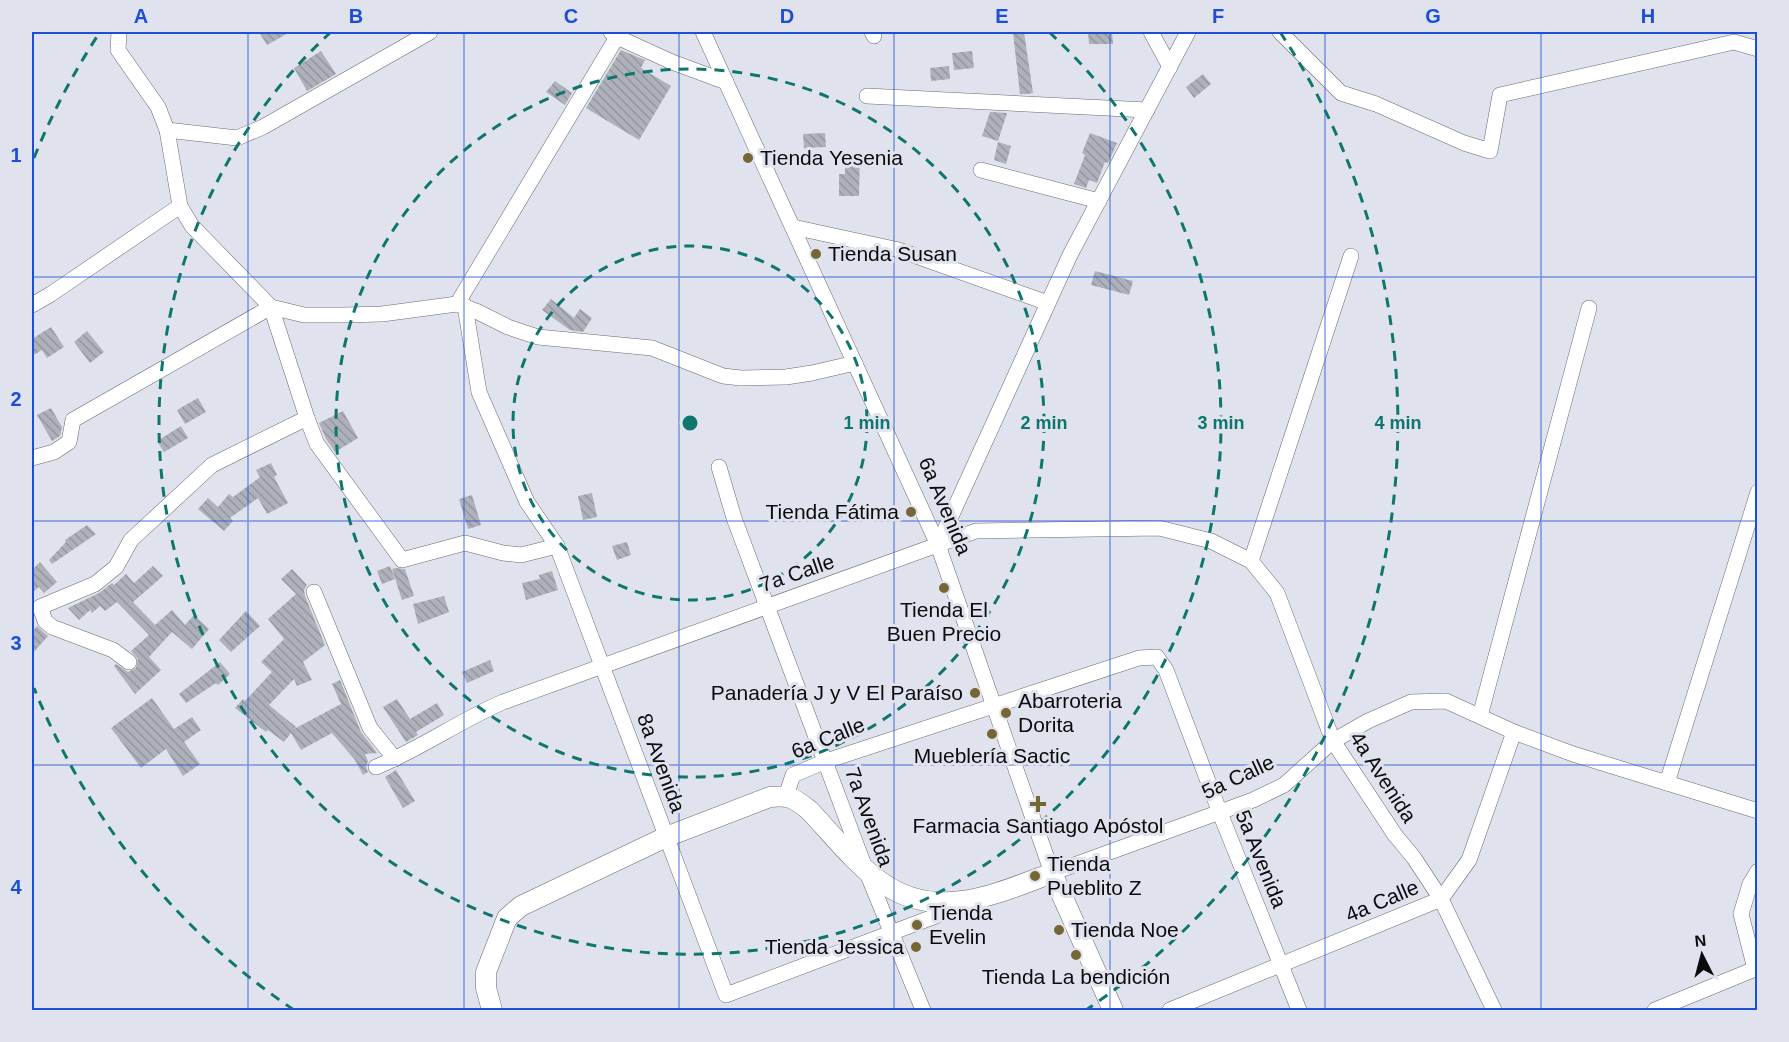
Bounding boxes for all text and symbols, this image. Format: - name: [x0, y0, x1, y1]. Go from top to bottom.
- text: A: [134, 5, 148, 27]
- text: B: [349, 5, 363, 27]
- text: C: [564, 5, 578, 27]
- text: D: [780, 5, 794, 27]
- text: E: [995, 5, 1009, 27]
- text: F: [1212, 5, 1224, 27]
- text: G: [1425, 5, 1441, 27]
- text: H: [1641, 5, 1655, 27]
- text: 1: [10, 144, 22, 166]
- place label: Tienda Yesenia: [760, 146, 903, 169]
- marker: Tienda Yesenia: [741, 151, 755, 165]
- place label: Tienda Susan: [828, 242, 957, 265]
- marker: Tienda Susan: [809, 247, 823, 261]
- text: 2: [10, 388, 22, 410]
- centre of rings: [680, 413, 700, 433]
- text: 1 min: [843, 413, 891, 433]
- text: 2 min: [1020, 413, 1068, 433]
- text: 3 min: [1197, 413, 1245, 433]
- text: 4 min: [1374, 413, 1422, 433]
- street label: 6a Avenida: [915, 454, 976, 558]
- place label: Tienda Fátima: [766, 500, 899, 523]
- marker: Tienda Fátima: [904, 505, 918, 519]
- street label: 7a Calle: [757, 549, 837, 596]
- marker: Tienda El Buen Precio: [937, 581, 951, 595]
- place label: Tienda El Buen Precio: [887, 598, 1001, 645]
- text: 3: [10, 632, 22, 654]
- place label: Panadería J y V El Paraíso: [711, 681, 963, 704]
- marker: Panadería J y V El Paraíso: [968, 686, 982, 700]
- place label: Abarroteria Dorita: [1018, 689, 1122, 736]
- marker: Abarroteria Dorita: [999, 706, 1013, 720]
- street label: 8a Avenida: [633, 710, 690, 816]
- street label: 6a Calle: [788, 712, 868, 763]
- marker: Mueblería Sactic: [985, 727, 999, 741]
- street label: 4a Avenida: [1346, 727, 1421, 827]
- place label: Mueblería Sactic: [914, 744, 1070, 767]
- street label: 5a Calle: [1198, 750, 1278, 803]
- street label: 7a Avenida: [841, 764, 898, 870]
- marker: Farmacia Santiago Apóstol: [1031, 797, 1045, 811]
- street label: 5a Avenida: [1231, 807, 1292, 911]
- place label: Farmacia Santiago Apóstol: [913, 814, 1163, 837]
- place label: Tienda Pueblito Z: [1047, 852, 1142, 899]
- marker: Tienda Pueblito Z: [1028, 869, 1042, 883]
- street label: 4a Calle: [1342, 875, 1422, 926]
- text: 4: [10, 876, 22, 898]
- place label: Tienda Evelin: [929, 901, 993, 948]
- marker: Tienda Evelin: [910, 918, 924, 932]
- place label: Tienda Noe: [1071, 918, 1179, 941]
- marker: Tienda Noe: [1052, 923, 1066, 937]
- north arrow: [1672, 925, 1732, 985]
- text: N: [1694, 932, 1707, 950]
- place label: Tienda Jessica: [765, 935, 904, 958]
- marker: Tienda Jessica: [909, 940, 923, 954]
- marker: Tienda La bendición: [1069, 948, 1083, 962]
- place label: Tienda La bendición: [982, 965, 1170, 988]

